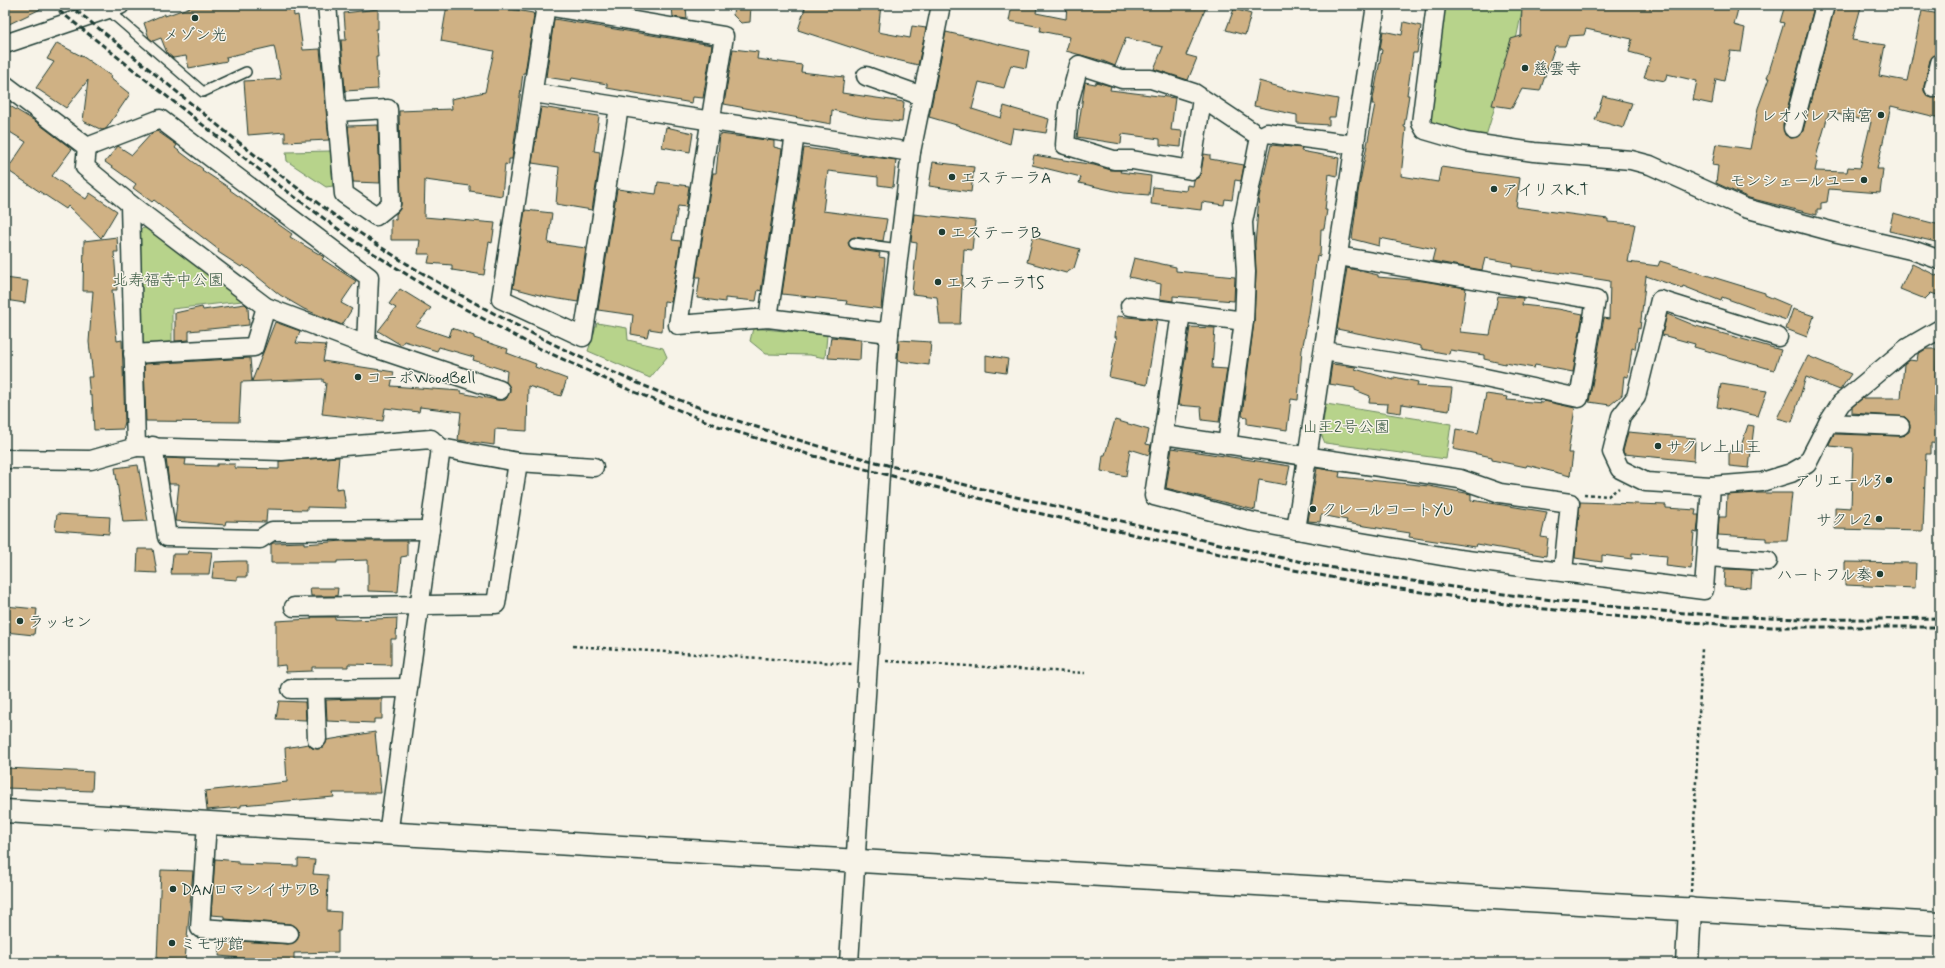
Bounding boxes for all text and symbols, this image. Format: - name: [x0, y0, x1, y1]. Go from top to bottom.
- marker: メゾン光: [190, 13, 200, 23]
- place label: メゾン光: [163, 25, 227, 46]
- place label: 慈雲寺: [1533, 59, 1581, 80]
- marker: 慈雲寺: [1520, 63, 1530, 73]
- place label: レオパレス南宮: [1761, 106, 1873, 127]
- marker: レオパレス南宮: [1876, 110, 1886, 120]
- place label: エステーラA: [960, 168, 1051, 189]
- place label: モンシェールユー: [1730, 171, 1856, 192]
- marker: エステーラA: [947, 172, 957, 182]
- marker: モンシェールユー: [1859, 175, 1869, 185]
- place label: アイリスK.T: [1502, 180, 1589, 201]
- marker: アイリスK.T: [1489, 184, 1499, 194]
- place label: エステーラB: [950, 223, 1041, 244]
- marker: エステーラB: [937, 227, 947, 237]
- park label: 北寿福寺中公園: [112, 270, 224, 291]
- place label: エステーラTS: [946, 273, 1044, 294]
- marker: エステーラTS: [933, 277, 943, 287]
- place label: コーポWoodBell: [366, 368, 476, 389]
- marker: コーポWoodBell: [353, 372, 363, 382]
- park label: 山王2号公園: [1302, 417, 1390, 438]
- place label: サクレ上山王: [1666, 437, 1761, 458]
- marker: サクレ上山王: [1653, 441, 1663, 451]
- place label: アリエール3: [1795, 471, 1881, 492]
- marker: アリエール3: [1884, 475, 1894, 485]
- place label: クレールコートYU: [1321, 500, 1453, 521]
- marker: クレールコートYU: [1308, 504, 1318, 514]
- place label: サクレ2: [1816, 510, 1871, 531]
- marker: サクレ2: [1874, 514, 1884, 524]
- place label: ハートフル奏: [1777, 565, 1872, 586]
- marker: ハートフル奏: [1875, 569, 1885, 579]
- place label: ラッセン: [28, 612, 92, 633]
- marker: ラッセン: [15, 616, 25, 626]
- place label: DANロマンイサワB: [181, 880, 319, 901]
- marker: DANロマンイサワB: [168, 884, 178, 894]
- place label: ミモザ館: [180, 934, 244, 955]
- marker: ミモザ館: [167, 938, 177, 948]

